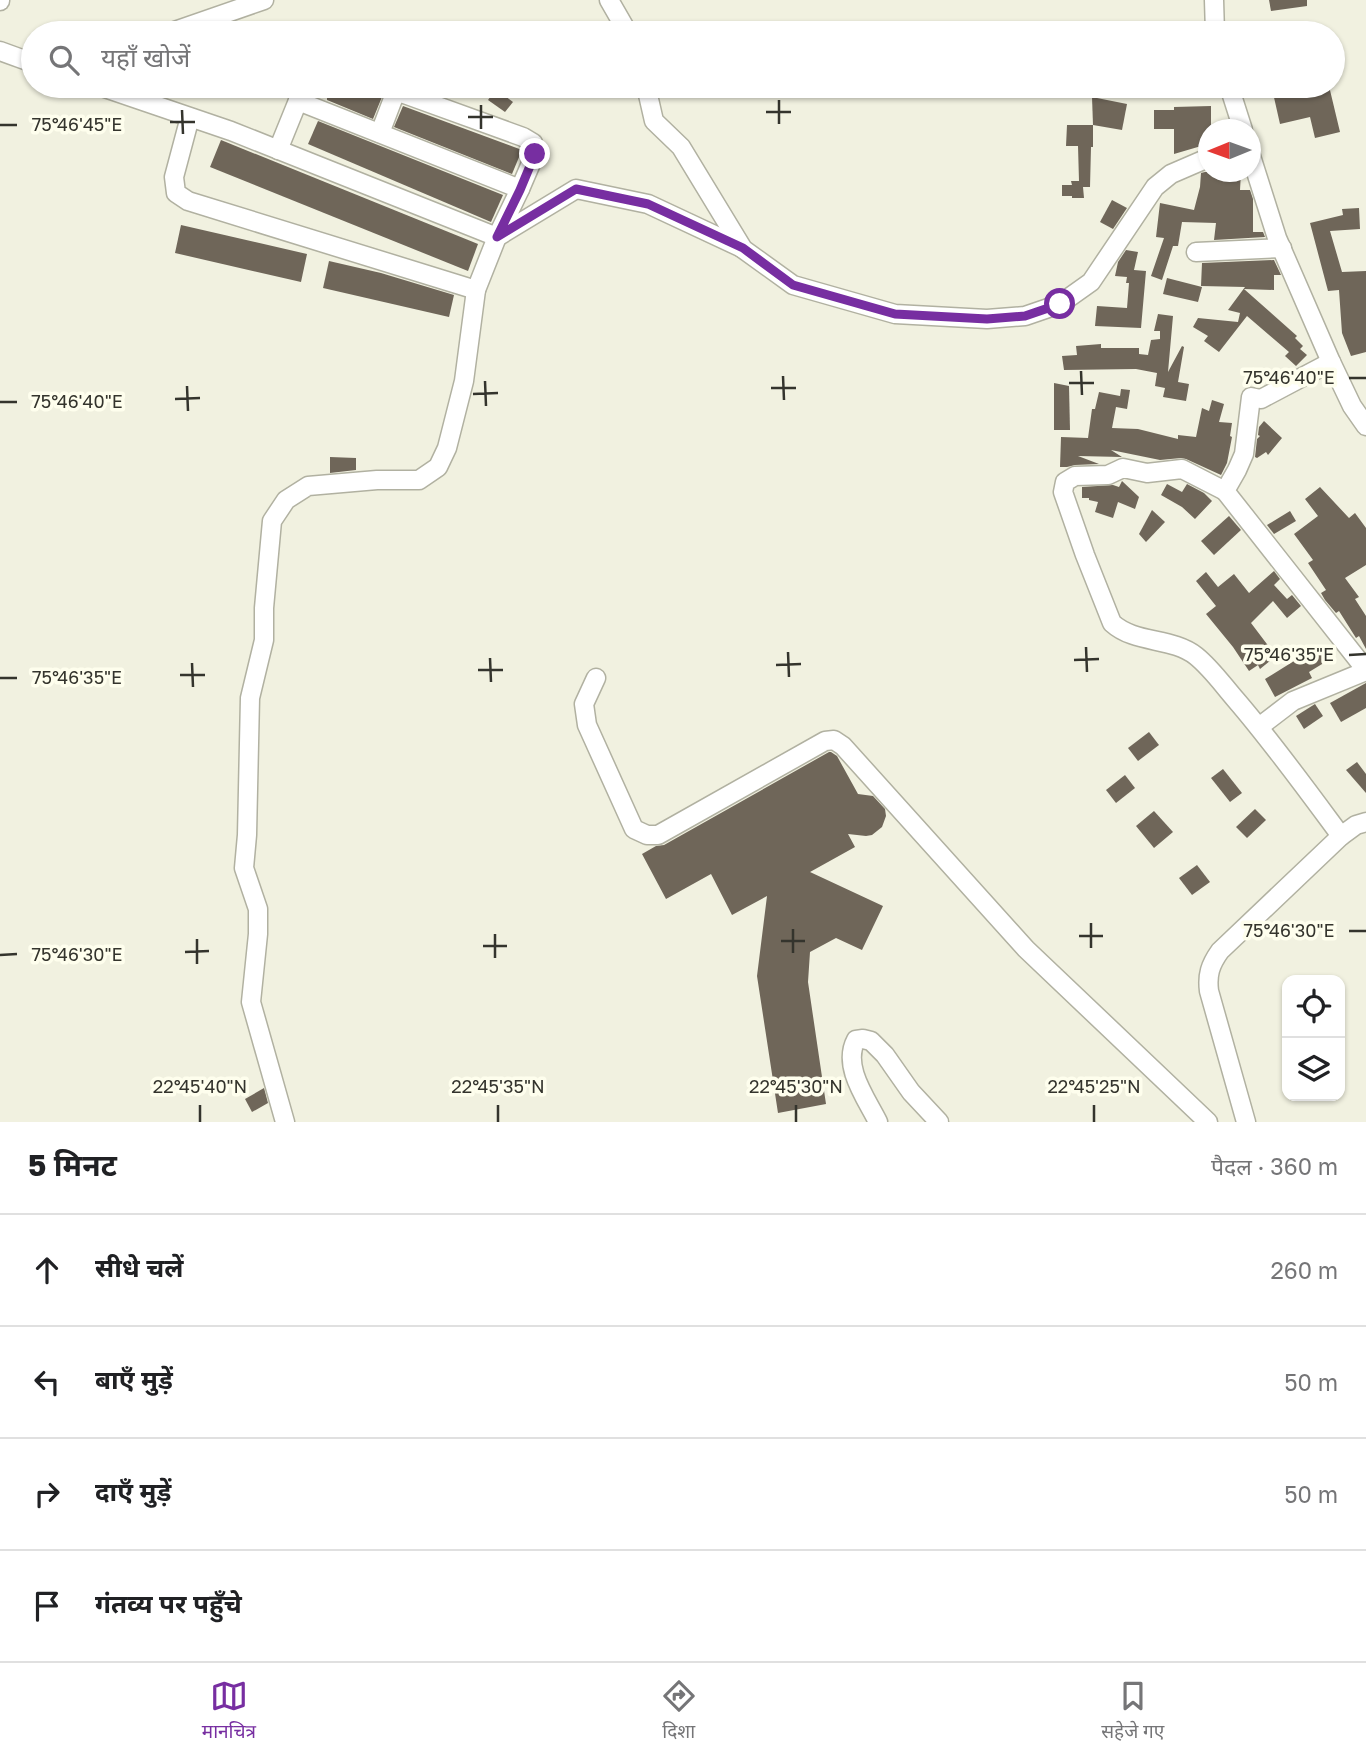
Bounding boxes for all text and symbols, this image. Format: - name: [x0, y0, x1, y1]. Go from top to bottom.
- search box: [21, 21, 1345, 98]
- icon: search: [45, 41, 83, 79]
- text: यहाँ खोजें: [101, 42, 190, 73]
- text: 75°46'45"E: [32, 113, 122, 135]
- north arrow: [1198, 119, 1261, 182]
- route end: [519, 138, 550, 169]
- route start: [1044, 288, 1075, 319]
- text: 75°46'40"E: [1243, 366, 1335, 388]
- text: 75°46'40"E: [31, 390, 123, 412]
- text: 75°46'35"E: [1244, 643, 1334, 665]
- text: 75°46'35"E: [32, 666, 122, 688]
- text: 75°46'30"E: [1244, 919, 1334, 941]
- text: 75°46'30"E: [32, 943, 122, 965]
- map controls: [1282, 975, 1345, 1101]
- button: locate: [1282, 975, 1345, 1038]
- button: layers: [1282, 1038, 1345, 1101]
- text: 22°45'40"N: [153, 1075, 247, 1097]
- text: 22°45'35"N: [451, 1075, 545, 1097]
- text: 22°45'30"N: [749, 1075, 843, 1097]
- text: 22°45'25"N: [1047, 1075, 1141, 1097]
- text: 5 मिनट: [28, 1147, 117, 1183]
- text: पैदल · 360 m: [1211, 1152, 1338, 1180]
- icon: ahead: [28, 1251, 66, 1289]
- text: सीधे चलें: [95, 1252, 183, 1283]
- text: 260 m: [1270, 1256, 1338, 1284]
- icon: left: [28, 1363, 66, 1401]
- text: बाएँ मुड़ें: [95, 1364, 173, 1395]
- text: 50 m: [1284, 1368, 1338, 1396]
- icon: right: [28, 1475, 66, 1513]
- text: दाएँ मुड़ें: [95, 1476, 171, 1507]
- text: 50 m: [1284, 1480, 1338, 1508]
- icon: arrive: [28, 1587, 66, 1625]
- text: गंतव्य पर पहुँचे: [95, 1588, 242, 1619]
- tab: मानचित्र: [202, 1677, 256, 1746]
- tab: दिशा: [660, 1677, 698, 1746]
- tab: सहेजे गए: [1101, 1677, 1164, 1746]

